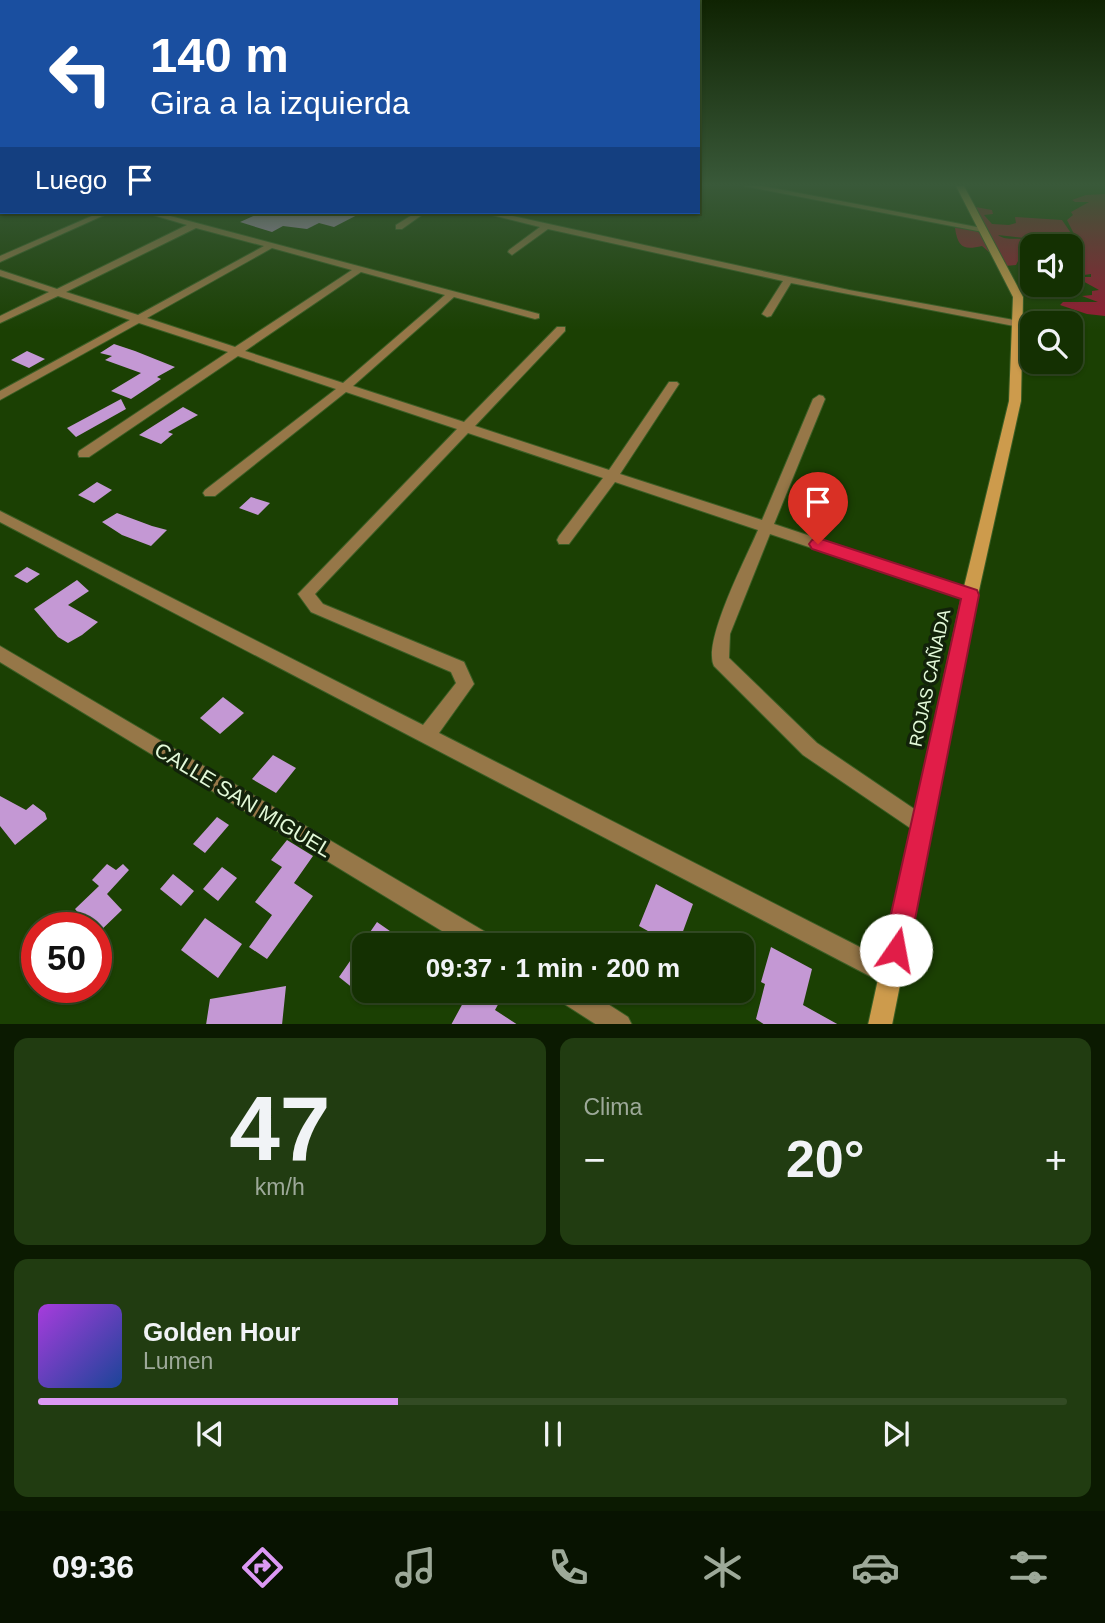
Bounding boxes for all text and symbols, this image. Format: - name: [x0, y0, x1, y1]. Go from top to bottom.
- icon: left: [35, 28, 126, 119]
- text: 140 m: [150, 28, 289, 82]
- text: Gira a la izquierda: [150, 85, 410, 121]
- icon: arrive: [121, 161, 159, 199]
- text: Luego: [35, 165, 107, 195]
- map controls: [1020, 234, 1083, 374]
- button: sound: [1020, 234, 1083, 297]
- button: search: [1020, 311, 1083, 374]
- pin: [788, 472, 848, 544]
- icon: arrive: [799, 483, 837, 521]
- street label: ROJAS CAÑADA: [905, 607, 954, 749]
- street label: CALLE SAN MIGUEL: [151, 738, 336, 861]
- speed limit sign: 50: [21, 912, 112, 1003]
- position arrow: [859, 913, 933, 987]
- text: 09:37 · 1 min · 200 m: [426, 953, 680, 983]
- text: 47: [229, 1078, 330, 1179]
- text: Clima: [584, 1094, 642, 1120]
- text: 20°: [786, 1130, 865, 1188]
- text: −: [584, 1139, 606, 1181]
- text: +: [1045, 1139, 1067, 1181]
- text: km/h: [255, 1174, 305, 1200]
- text: Golden Hour: [143, 1317, 300, 1347]
- text: Lumen: [143, 1348, 213, 1374]
- icon: previous: [191, 1415, 229, 1453]
- icon: pause: [534, 1415, 572, 1453]
- icon: next: [877, 1415, 915, 1453]
- icon: directions: [238, 1543, 287, 1592]
- icon: music: [391, 1543, 440, 1592]
- icon: phone: [544, 1543, 593, 1592]
- icon: climate: [698, 1543, 747, 1592]
- icon: car: [851, 1543, 900, 1592]
- icon: filters: [1004, 1543, 1053, 1592]
- text: 09:36: [52, 1549, 134, 1585]

